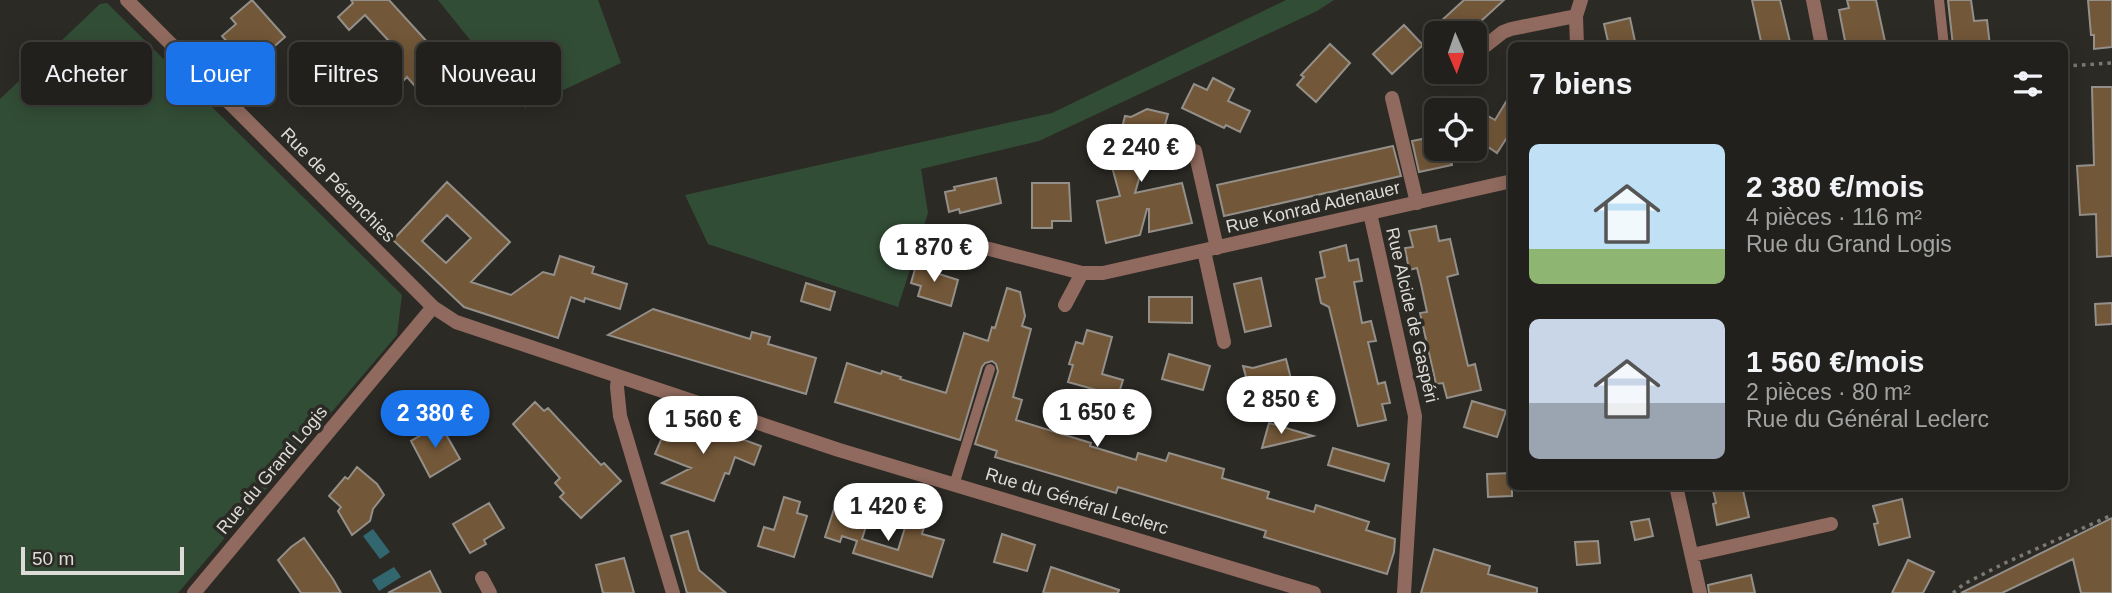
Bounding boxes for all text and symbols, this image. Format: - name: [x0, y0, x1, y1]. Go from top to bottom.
- north arrow: [1424, 21, 1488, 84]
- map controls: [1424, 21, 1487, 161]
- chip: Acheter: [21, 42, 152, 105]
- chip: Louer: [166, 42, 275, 105]
- chip: Filtres: [289, 42, 402, 105]
- chip: Nouveau: [416, 42, 561, 105]
- icon: filters: [2009, 65, 2047, 103]
- text: 7 biens: [1529, 67, 1632, 100]
- button: locate: [1424, 98, 1487, 161]
- street label: Rue de Pérenchies: [277, 124, 399, 246]
- pin: 2 240 €: [1076, 124, 1206, 184]
- text: 2 240 €: [1103, 134, 1179, 160]
- text: 2 380 €/mois: [1746, 170, 1924, 203]
- icon: home: [1585, 172, 1669, 256]
- street label: Rue Konrad Adenauer: [1224, 177, 1402, 237]
- text: 4 pièces · 116 m²: [1746, 204, 1922, 230]
- pin: 1 870 €: [869, 224, 999, 284]
- street label: Rue Alcide de Gaspéri: [1382, 225, 1442, 405]
- text: Rue du Grand Logis: [1746, 231, 1952, 257]
- text: 1 870 €: [896, 234, 972, 260]
- text: 1 560 €/mois: [1746, 345, 1924, 378]
- icon: home: [1585, 347, 1669, 431]
- pin: 2 850 €: [1216, 376, 1346, 436]
- text: 2 pièces · 80 m²: [1746, 379, 1911, 405]
- text: 2 850 €: [1243, 386, 1319, 412]
- pin: 1 650 €: [1032, 390, 1162, 449]
- pin: 2 380 €: [370, 391, 500, 450]
- pin: 1 560 €: [638, 396, 768, 456]
- text: 1 650 €: [1059, 399, 1135, 425]
- text: 2 380 €: [397, 400, 473, 426]
- street label: Rue du Grand Logis: [213, 402, 331, 538]
- text: 1 560 €: [665, 406, 741, 432]
- text: Rue du Général Leclerc: [1746, 406, 1989, 432]
- street label: Rue du Général Leclerc: [983, 464, 1171, 538]
- pin: 1 420 €: [823, 484, 953, 543]
- text: 1 420 €: [850, 493, 926, 519]
- scale bar: [21, 544, 184, 576]
- text: 50 m: [32, 548, 74, 569]

